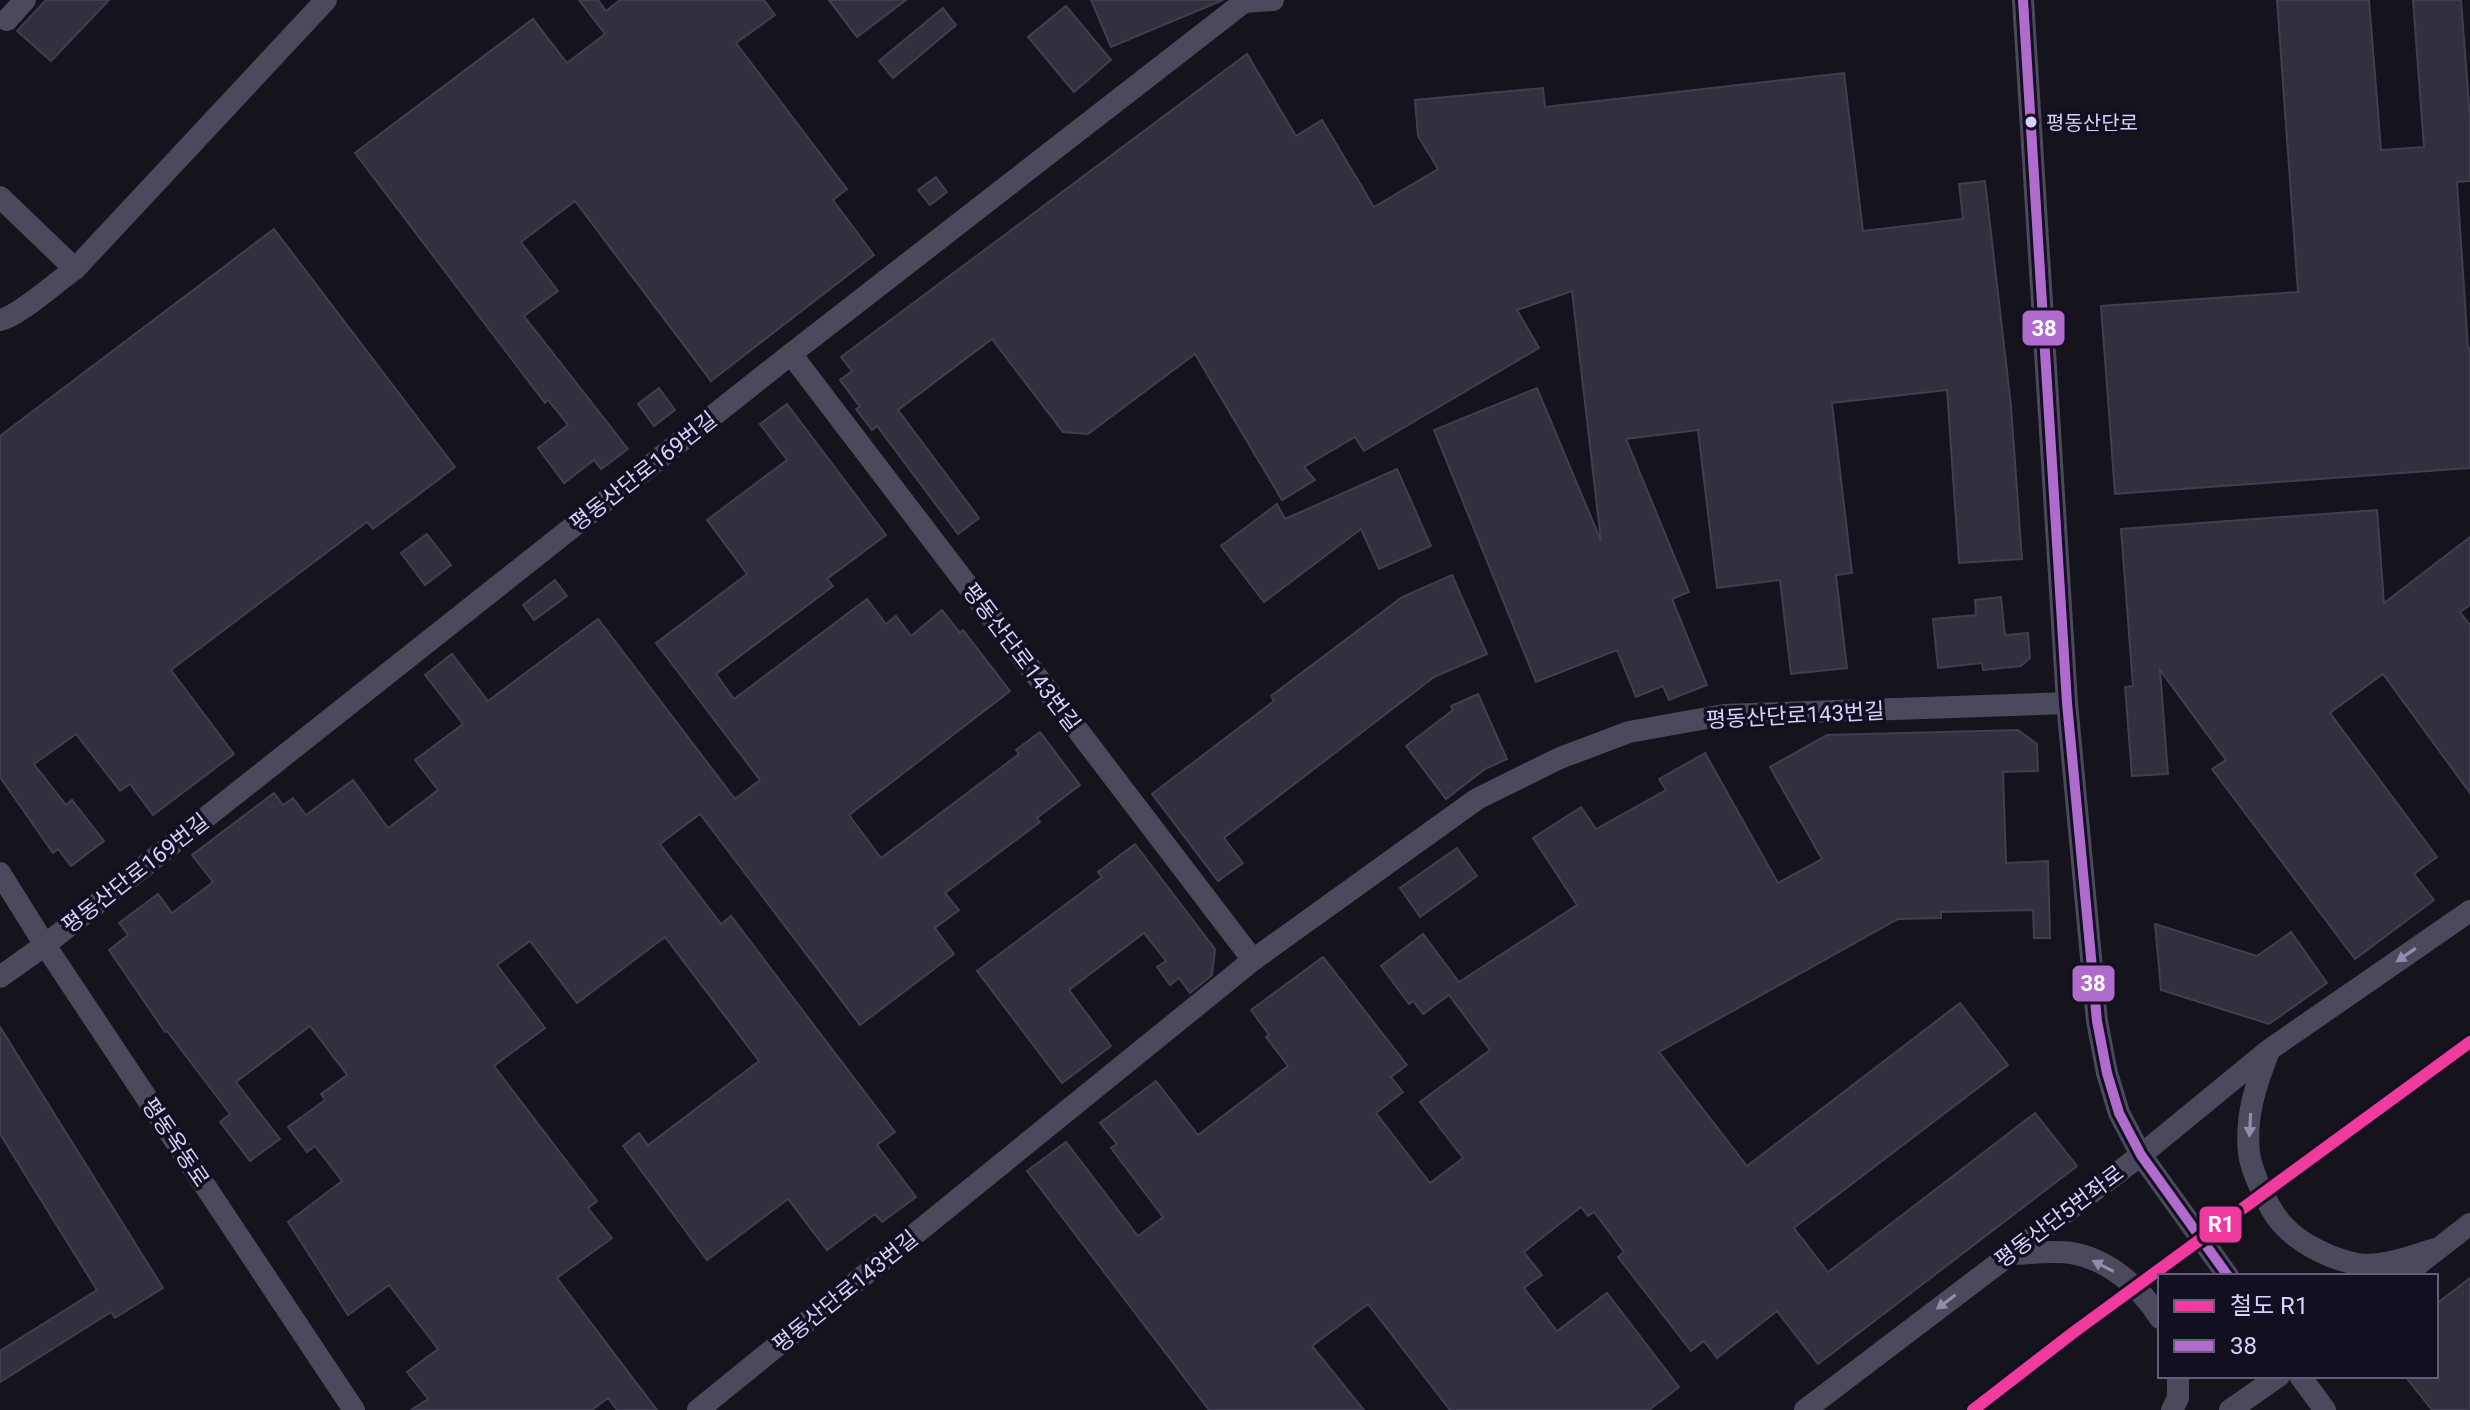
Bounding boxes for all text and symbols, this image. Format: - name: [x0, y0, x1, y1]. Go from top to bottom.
- place label: 평동산단로: [2046, 111, 2138, 135]
- marker: 평동산단로: [2023, 114, 2039, 130]
- line badge: 38: [2021, 309, 2066, 347]
- text: 38: [2031, 316, 2057, 341]
- street label: 평동산단로169번길: [565, 407, 721, 536]
- street label: 평동산단로143번길: [958, 578, 1085, 736]
- street label: 평동산단로143번길: [1705, 698, 1885, 733]
- street label: 평동산단로169번길: [57, 809, 213, 938]
- one-way arrow: [2395, 947, 2416, 962]
- line badge: 38: [2071, 964, 2116, 1003]
- text: 38: [2080, 971, 2106, 996]
- street label: 평동옥동로: [137, 1093, 214, 1191]
- one-way arrow: [2243, 1113, 2256, 1138]
- street label: 평동산단5번좌로: [1990, 1160, 2128, 1273]
- line badge: R1: [2198, 1205, 2243, 1244]
- text: R1: [2208, 1212, 2234, 1237]
- street label: 평동산단로143번길: [768, 1225, 923, 1357]
- one-way arrow: [2092, 1259, 2115, 1272]
- legend: [2158, 1274, 2438, 1378]
- text: 철도 R1: [2230, 1292, 2308, 1320]
- one-way arrow: [1936, 1293, 1956, 1309]
- text: 38: [2230, 1332, 2257, 1360]

